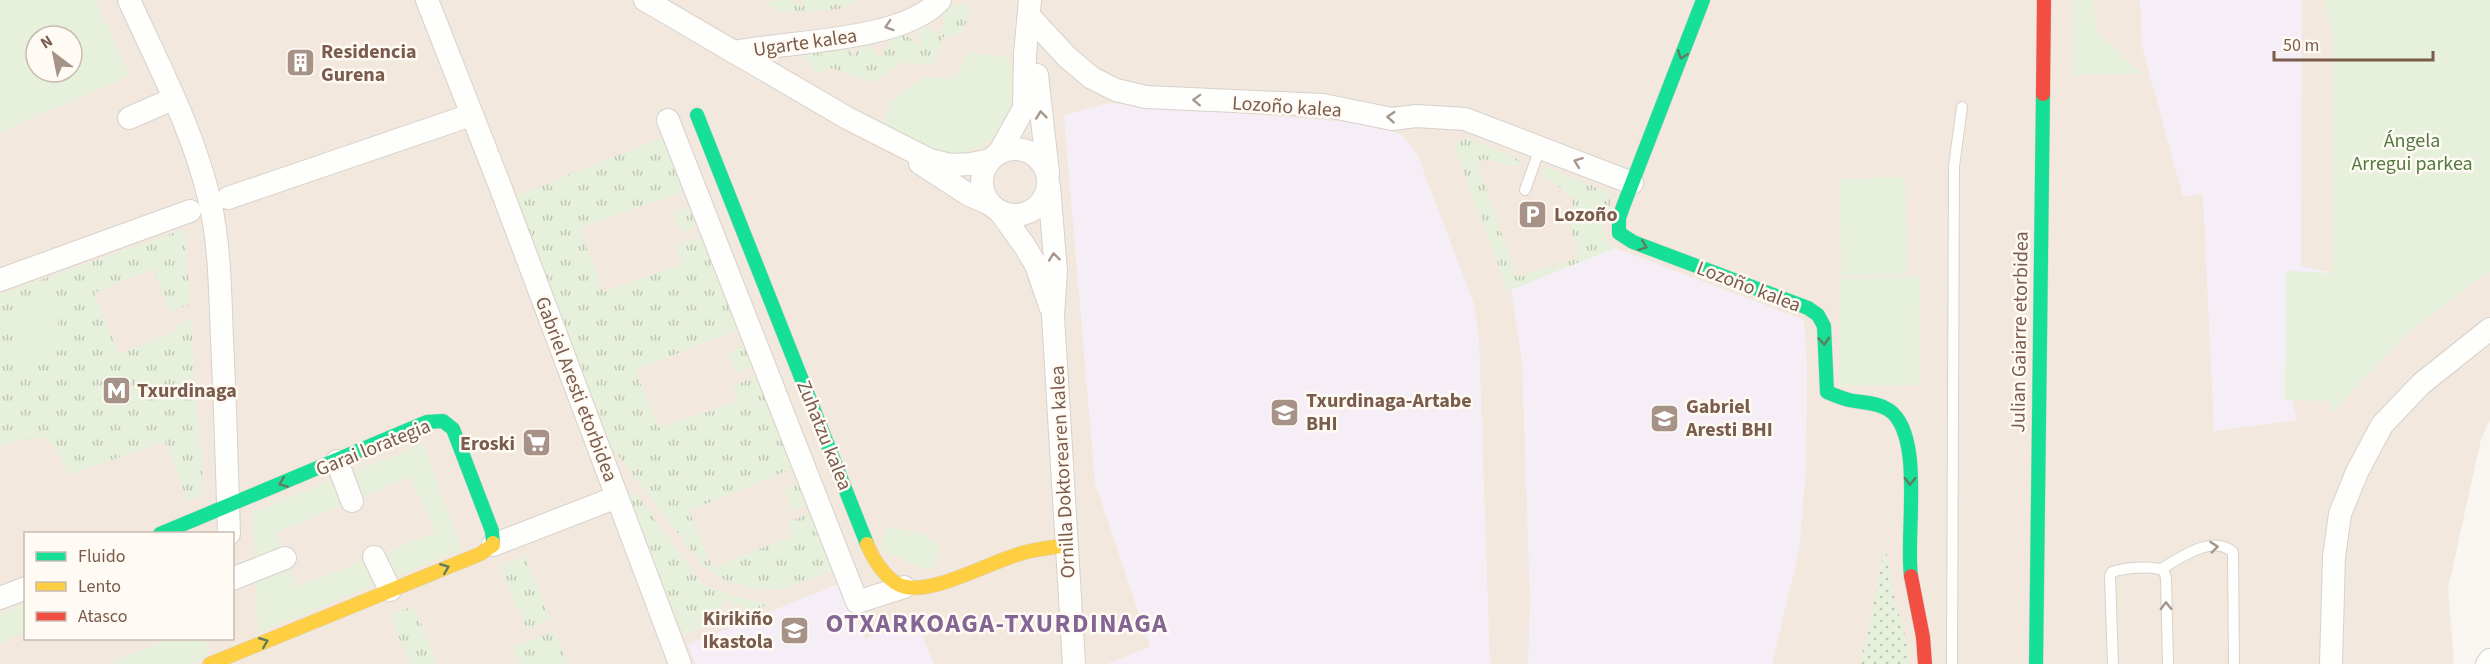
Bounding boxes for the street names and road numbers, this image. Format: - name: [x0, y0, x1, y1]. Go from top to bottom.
- street label: Ugarte kalea: [751, 22, 859, 64]
- street label: Lozoño kalea: [1231, 89, 1343, 125]
- street label: Julian Gaiarre etorbidea: [2004, 231, 2036, 433]
- street label: Lozoño kalea: [1692, 254, 1805, 320]
- street label: Gabriel Aresti etorbidea: [528, 293, 624, 486]
- street label: Ornilla Doktorearen kalea: [1043, 365, 1083, 579]
- street label: Zuhatzu kalea: [789, 376, 859, 495]
- street label: Garai lorategia: [312, 412, 435, 484]

